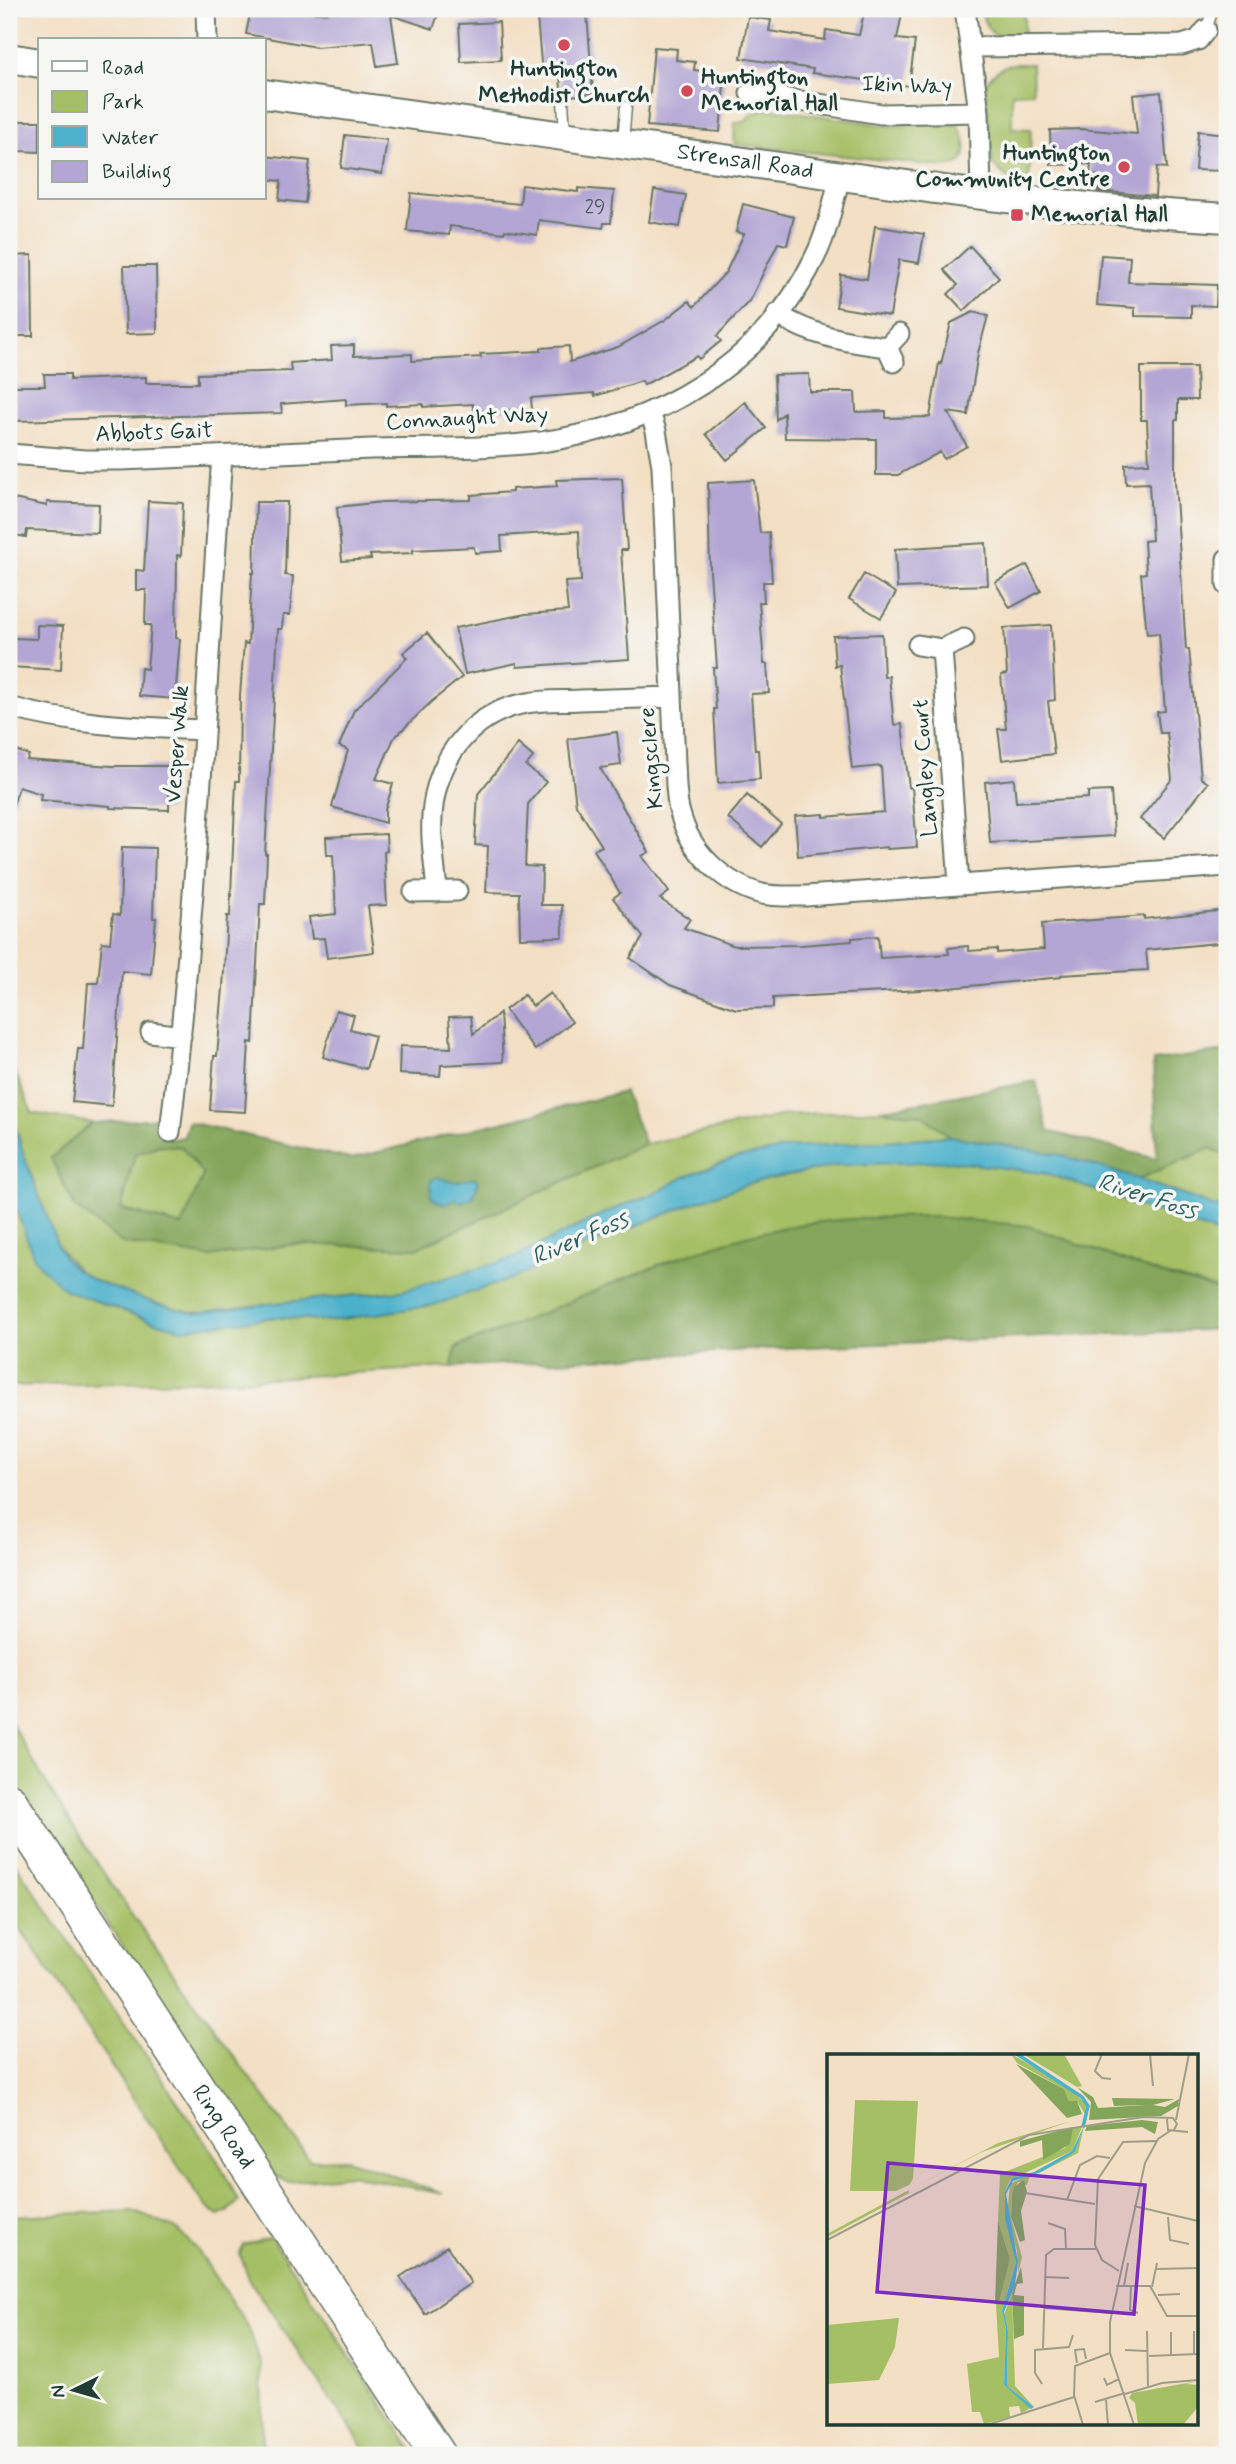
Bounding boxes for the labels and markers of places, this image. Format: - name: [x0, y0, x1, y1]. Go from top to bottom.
- marker: Huntington Methodist Church: [556, 37, 572, 53]
- place label: Huntington Methodist Church: [478, 55, 650, 111]
- place label: Huntington Memorial Hall: [701, 63, 839, 119]
- marker: Huntington Memorial Hall: [679, 83, 695, 99]
- place label: Huntington Community Centre: [915, 139, 1110, 195]
- marker: Huntington Community Centre: [1116, 159, 1132, 175]
- place label: Memorial Hall: [1031, 200, 1169, 230]
- marker: Memorial Hall: [1009, 207, 1025, 223]

